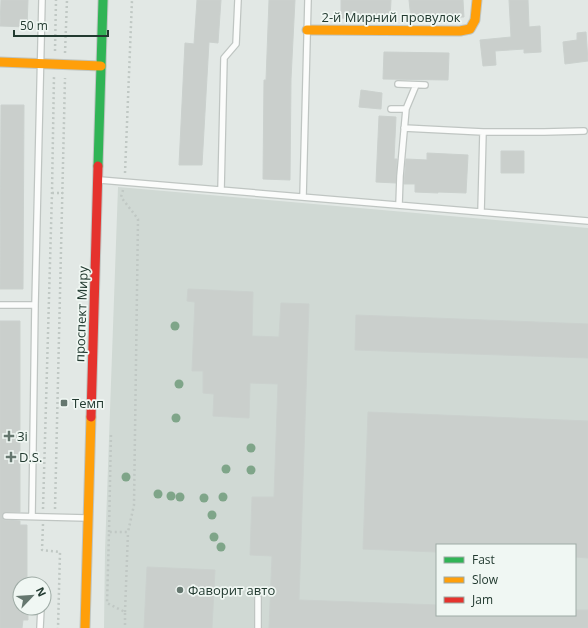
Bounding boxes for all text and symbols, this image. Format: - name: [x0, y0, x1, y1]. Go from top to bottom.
- street label: 2-й Мирний провулок: [321, 8, 461, 26]
- scale bar: [14, 12, 108, 38]
- text: 50 m: [20, 17, 48, 34]
- street label: проспект Миру: [70, 265, 92, 362]
- place label: Темп: [72, 394, 104, 412]
- marker: Темп: [59, 398, 69, 408]
- place label: Зі: [17, 427, 28, 445]
- marker: Зі: [4, 431, 14, 441]
- place label: D.S.: [19, 448, 42, 466]
- marker: D.S.: [6, 452, 16, 462]
- legend: [436, 544, 576, 616]
- text: Fast: [472, 551, 495, 568]
- text: Slow: [472, 571, 499, 588]
- north arrow: [12, 576, 52, 616]
- place label: Фаворит авто: [188, 581, 275, 599]
- text: N: [33, 584, 50, 599]
- marker: Фаворит авто: [175, 585, 185, 595]
- text: Jam: [471, 591, 493, 608]

